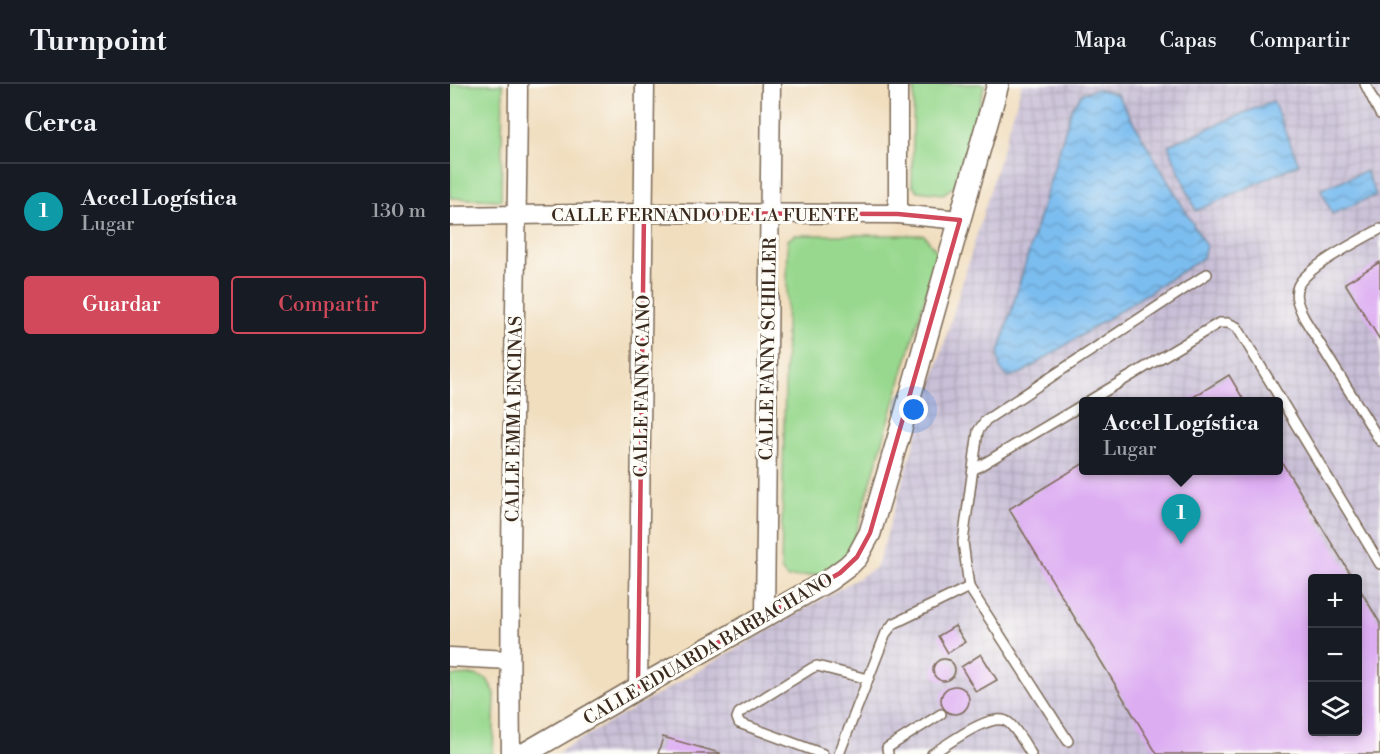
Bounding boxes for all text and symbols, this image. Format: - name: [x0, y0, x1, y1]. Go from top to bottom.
- text: Turnpoint: [30, 24, 166, 59]
- text: Mapa: [1075, 28, 1127, 54]
- text: Capas: [1160, 28, 1217, 54]
- text: Compartir: [1250, 28, 1350, 54]
- text: Cerca: [24, 107, 97, 139]
- text: Accel Logística: [81, 185, 237, 212]
- text: 1: [39, 199, 48, 224]
- text: 130 m: [371, 199, 426, 224]
- street label: CALLE FERNANDO DE LA FUENTE: [551, 204, 859, 227]
- text: Lugar: [81, 212, 135, 237]
- street label: CALLE FANNY SCHILLER: [755, 237, 782, 461]
- button: Guardar: [24, 276, 219, 334]
- button: Compartir: [231, 276, 426, 334]
- street label: CALLE FANNY CANO: [629, 295, 656, 477]
- street label: CALLE EMMA ENCINAS: [501, 316, 528, 522]
- your location: [899, 395, 928, 424]
- popup: [1079, 397, 1283, 475]
- text: Accel Logística: [1103, 410, 1259, 437]
- text: Lugar: [1103, 437, 1157, 462]
- pin: 1: [1162, 494, 1200, 544]
- street label: CALLE EDUARDA BARBACHANO: [579, 568, 837, 731]
- map controls: [1308, 574, 1362, 736]
- button: +: [1308, 574, 1362, 628]
- button: −: [1308, 628, 1362, 682]
- button: layers: [1308, 682, 1362, 736]

